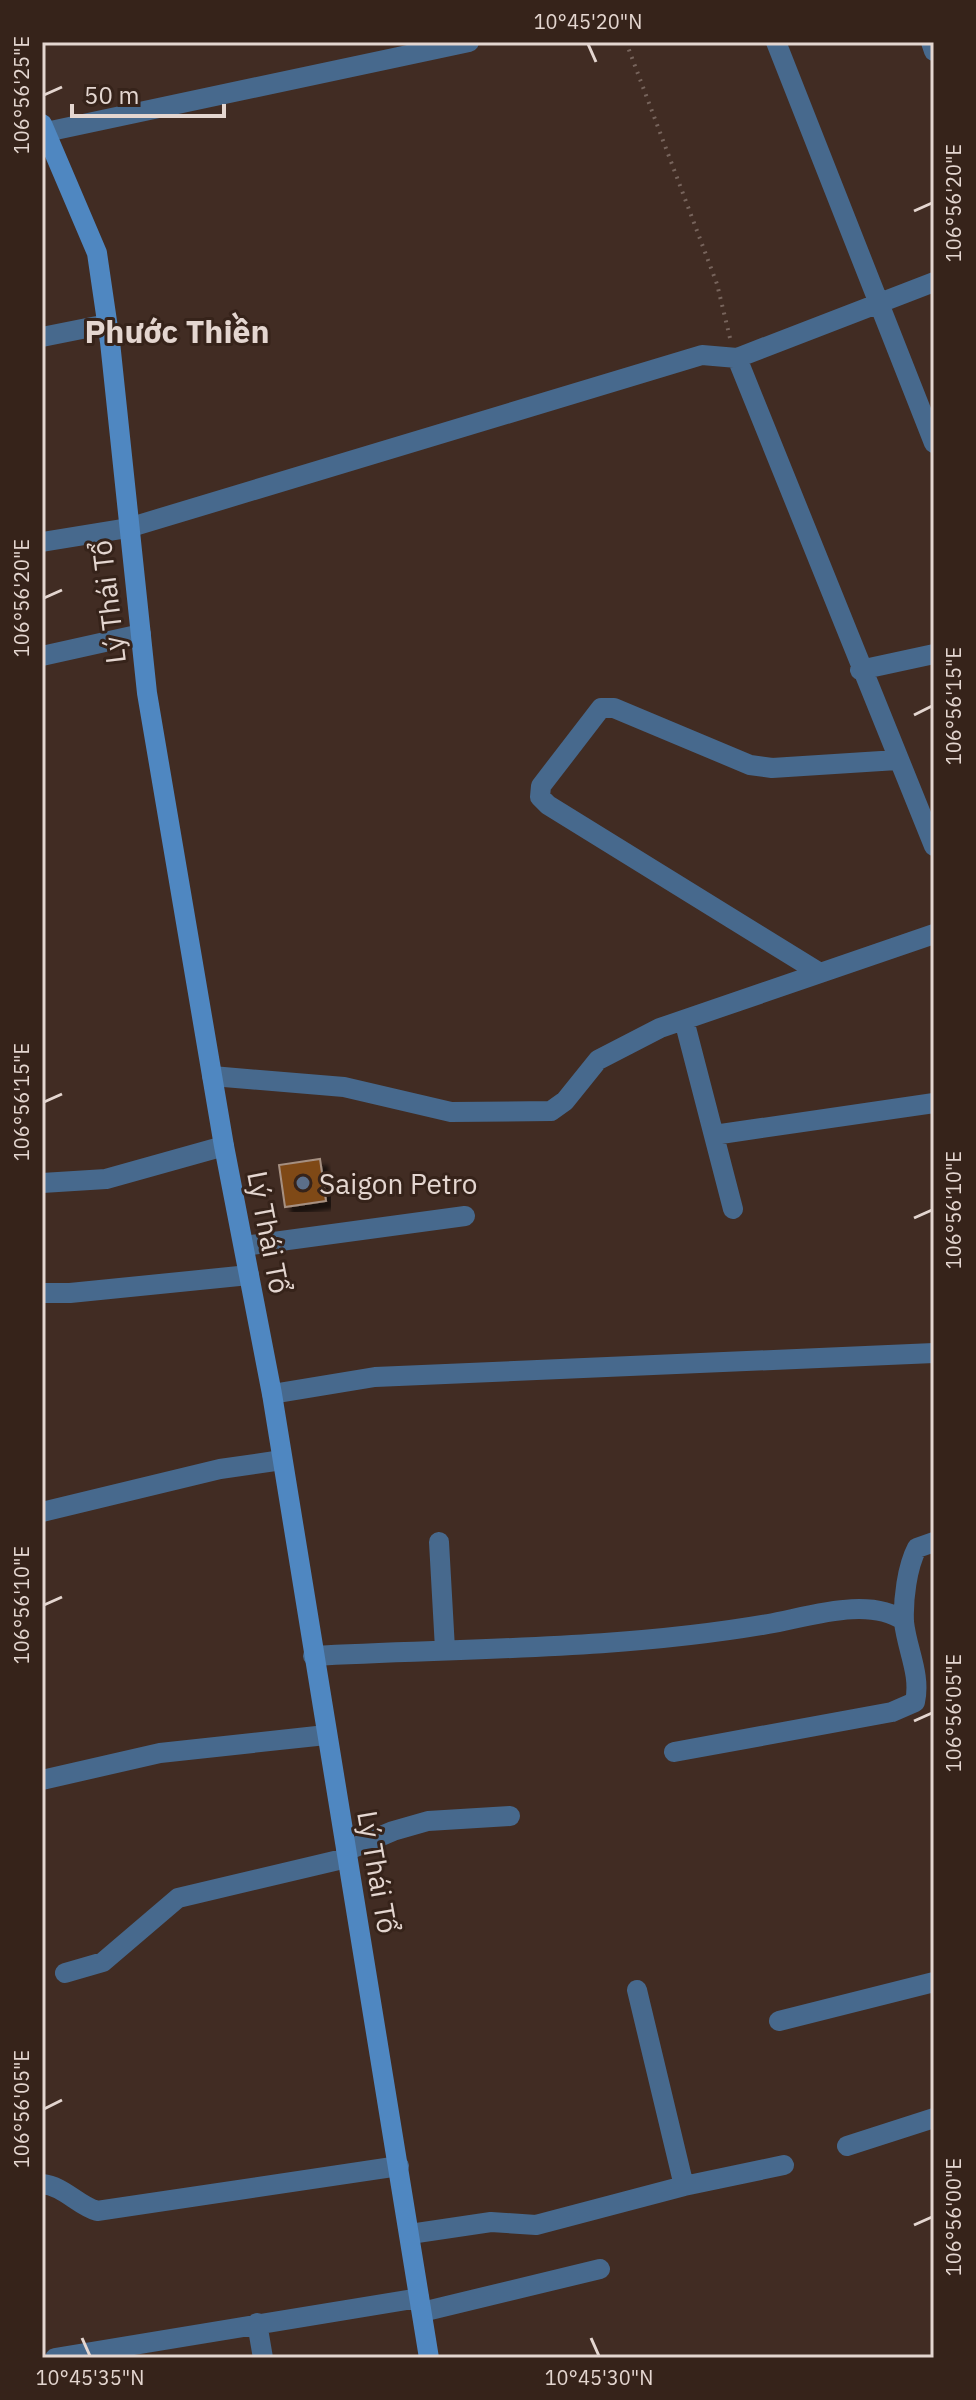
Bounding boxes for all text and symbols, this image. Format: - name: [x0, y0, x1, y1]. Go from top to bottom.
- text: 10°45'20"N: [534, 8, 642, 35]
- text: 106°56'25"E: [8, 36, 35, 154]
- scale bar: [72, 68, 224, 118]
- text: 50 m: [84, 79, 139, 111]
- text: 106°56'20"E: [940, 144, 967, 262]
- district label: Phước Thiền: [84, 310, 270, 352]
- street label: Lý Thái Tổ: [82, 538, 134, 666]
- text: 106°56'20"E: [8, 539, 35, 657]
- text: 106°56'15"E: [940, 647, 967, 765]
- text: 106°56'15"E: [8, 1043, 35, 1161]
- text: 106°56'10"E: [940, 1151, 967, 1269]
- place label: Saigon Petro: [319, 1165, 477, 1202]
- street label: Lý Thái Tổ: [239, 1168, 299, 1296]
- marker: Saigon Petro: [294, 1174, 312, 1192]
- text: 106°56'10"E: [8, 1546, 35, 1664]
- text: 106°56'05"E: [940, 1654, 967, 1772]
- street label: Lý Thái Tổ: [349, 1808, 407, 1936]
- text: 106°56'05"E: [8, 2050, 35, 2168]
- text: 106°56'00"E: [940, 2158, 967, 2276]
- text: 10°45'35"N: [36, 2364, 144, 2391]
- text: 10°45'30"N: [545, 2364, 653, 2391]

